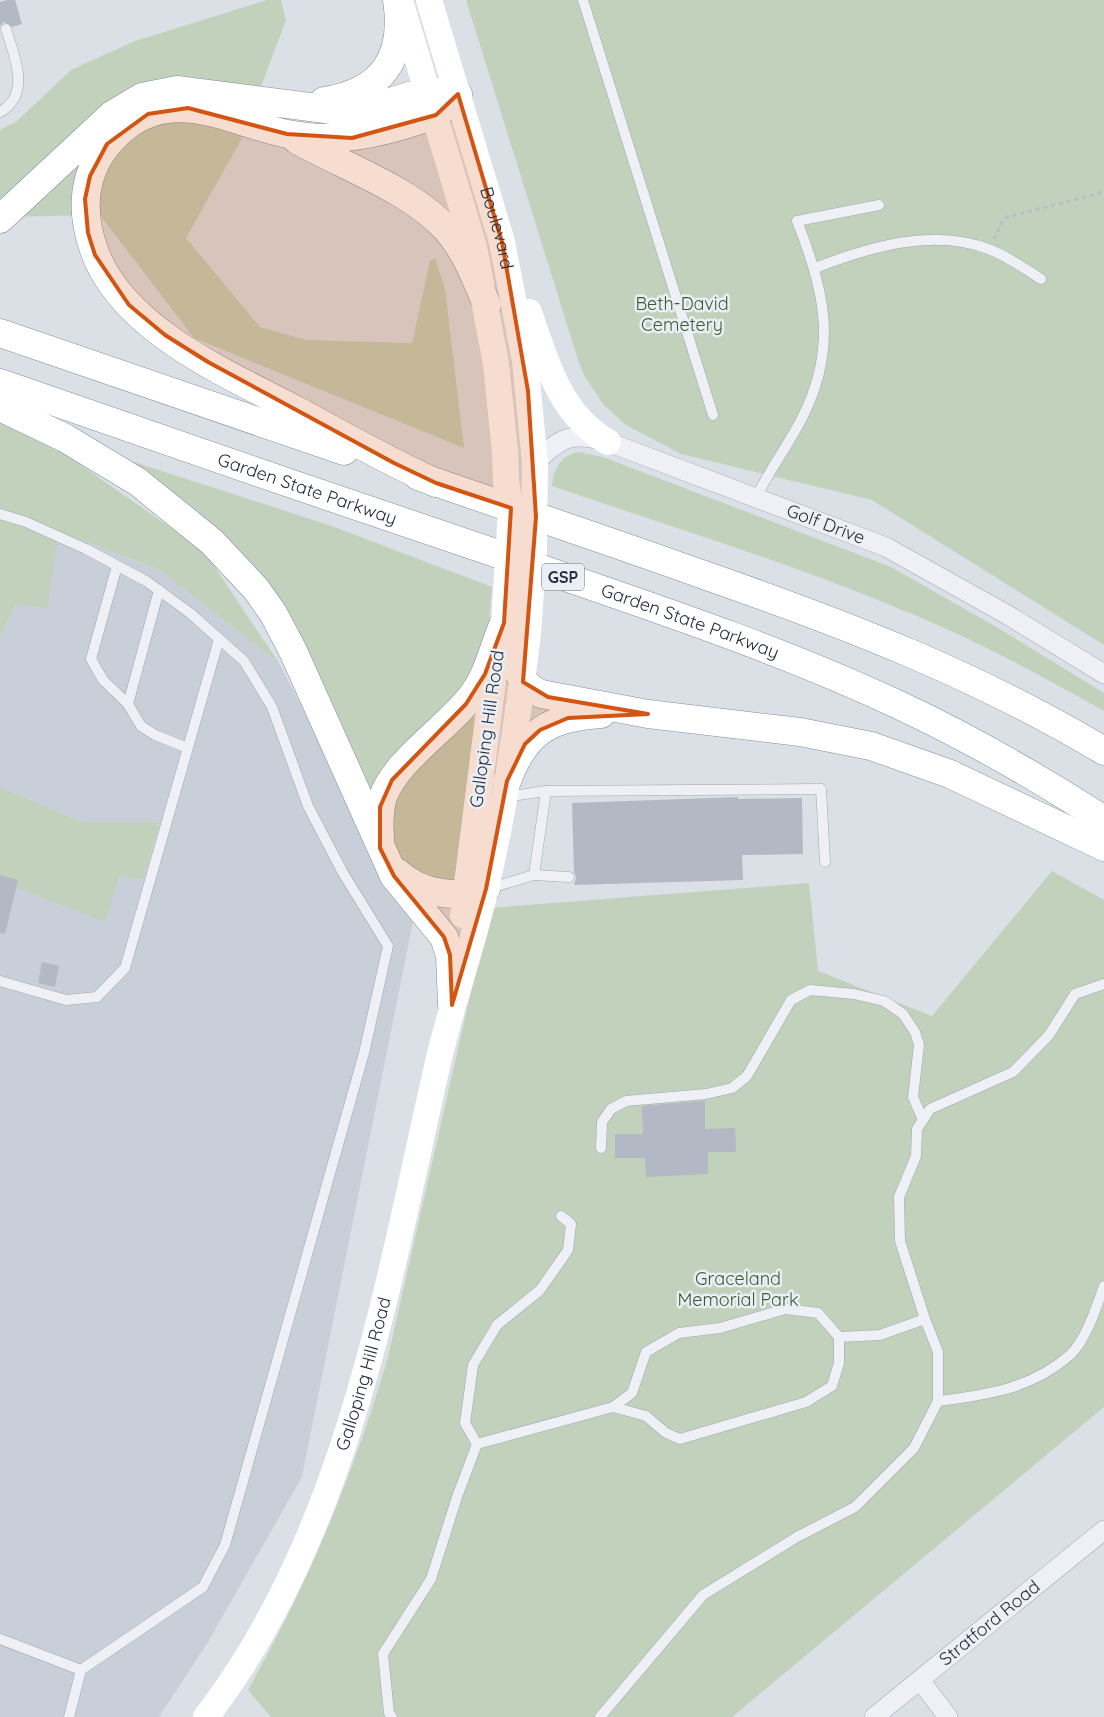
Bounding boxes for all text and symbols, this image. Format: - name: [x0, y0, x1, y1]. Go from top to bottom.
- street label: Boulevard: [475, 184, 519, 271]
- park label: Beth-David Cemetery: [635, 292, 729, 336]
- street label: Garden State Parkway: [215, 447, 400, 530]
- street label: Golf Drive: [783, 498, 869, 549]
- road number: GSP: [542, 564, 584, 590]
- street label: Garden State Parkway: [598, 578, 783, 664]
- street label: Galloping Hill Road: [464, 649, 509, 809]
- park label: Graceland Memorial Park: [677, 1267, 799, 1311]
- street label: Galloping Hill Road: [330, 1295, 396, 1454]
- street label: Stratford Road: [934, 1575, 1044, 1670]

